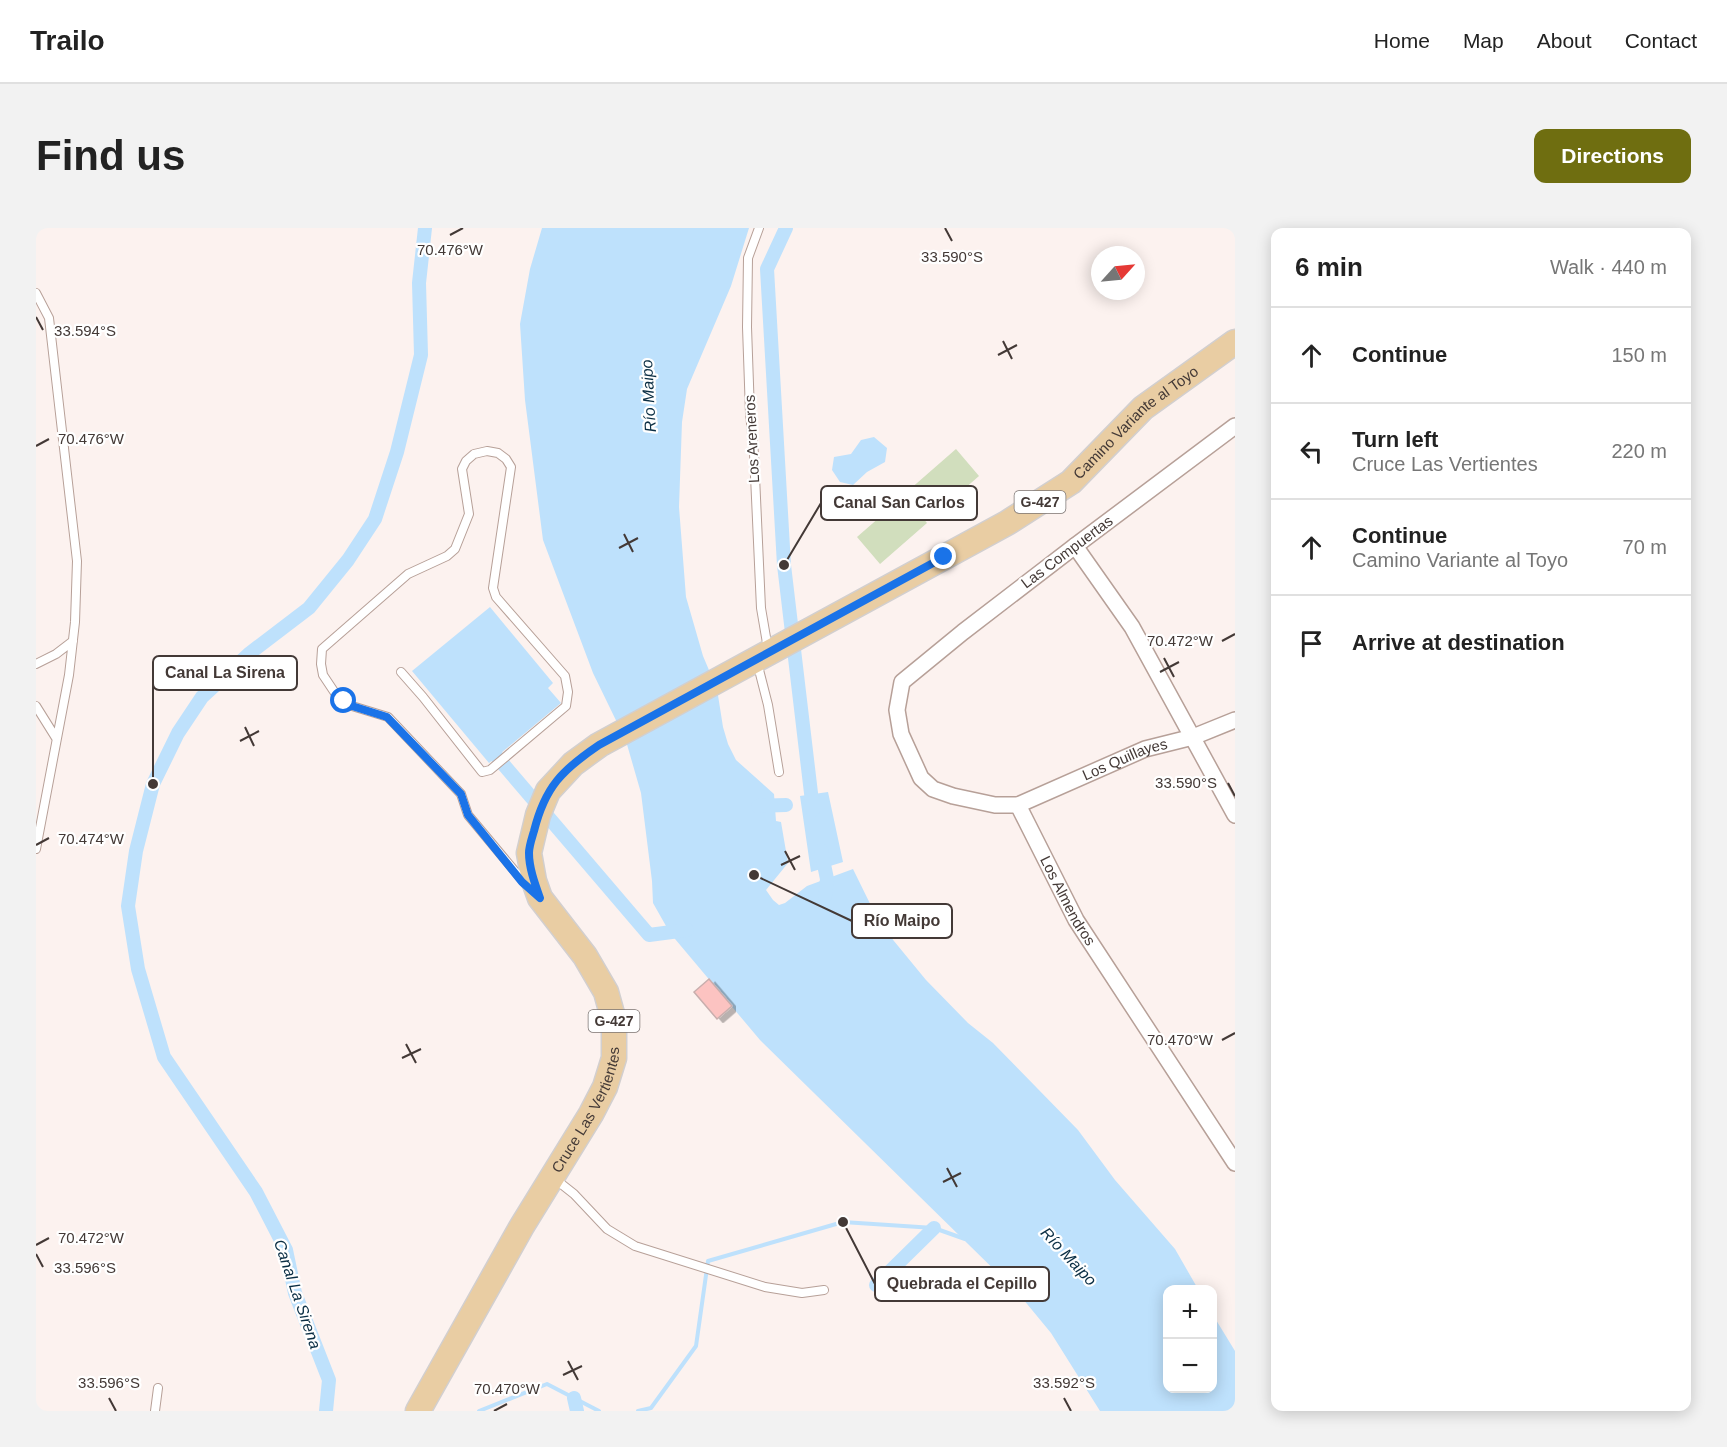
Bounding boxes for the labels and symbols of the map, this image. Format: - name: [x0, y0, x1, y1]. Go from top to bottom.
- text: 70.476°W: [417, 241, 484, 258]
- north arrow: [1091, 246, 1145, 300]
- text: 33.590°S: [921, 248, 983, 265]
- text: 33.594°S: [54, 322, 116, 339]
- water label: Río Maipo: [638, 359, 659, 433]
- street label: Camino Variante al Toyo: [1070, 362, 1201, 482]
- street label: Los Areneros: [741, 394, 762, 484]
- text: 70.476°W: [58, 430, 125, 447]
- callout: Canal San Carlos: [821, 486, 977, 520]
- road number: G-427: [1014, 491, 1066, 513]
- text: Canal San Carlos: [833, 494, 965, 511]
- street label: Las Compuertas: [1018, 512, 1116, 592]
- route end: [930, 543, 956, 569]
- text: 70.472°W: [1147, 632, 1214, 649]
- callout: Canal La Sirena: [153, 656, 297, 690]
- text: Canal La Sirena: [165, 664, 285, 681]
- route start: [330, 687, 356, 713]
- street label: Los Quillayes: [1080, 735, 1169, 784]
- text: 33.590°S: [1155, 774, 1217, 791]
- text: 70.474°W: [58, 830, 125, 847]
- street label: Los Almendros: [1037, 853, 1099, 949]
- callout: Río Maipo: [852, 904, 952, 938]
- text: Río Maipo: [864, 912, 940, 929]
- road number: G-427: [588, 1010, 640, 1032]
- text: 70.470°W: [1147, 1031, 1214, 1048]
- street label: Cruce Las Vertientes: [548, 1047, 623, 1176]
- water label: Río Maipo: [1038, 1224, 1100, 1289]
- text: 70.472°W: [58, 1229, 125, 1246]
- water label: Canal La Sirena: [271, 1237, 324, 1351]
- text: 33.596°S: [54, 1259, 116, 1276]
- callout: Quebrada el Cepillo: [875, 1267, 1049, 1301]
- text: Quebrada el Cepillo: [887, 1275, 1037, 1292]
- text: 33.596°S: [78, 1374, 140, 1391]
- text: 33.592°S: [1033, 1374, 1095, 1391]
- text: 70.470°W: [474, 1380, 541, 1397]

